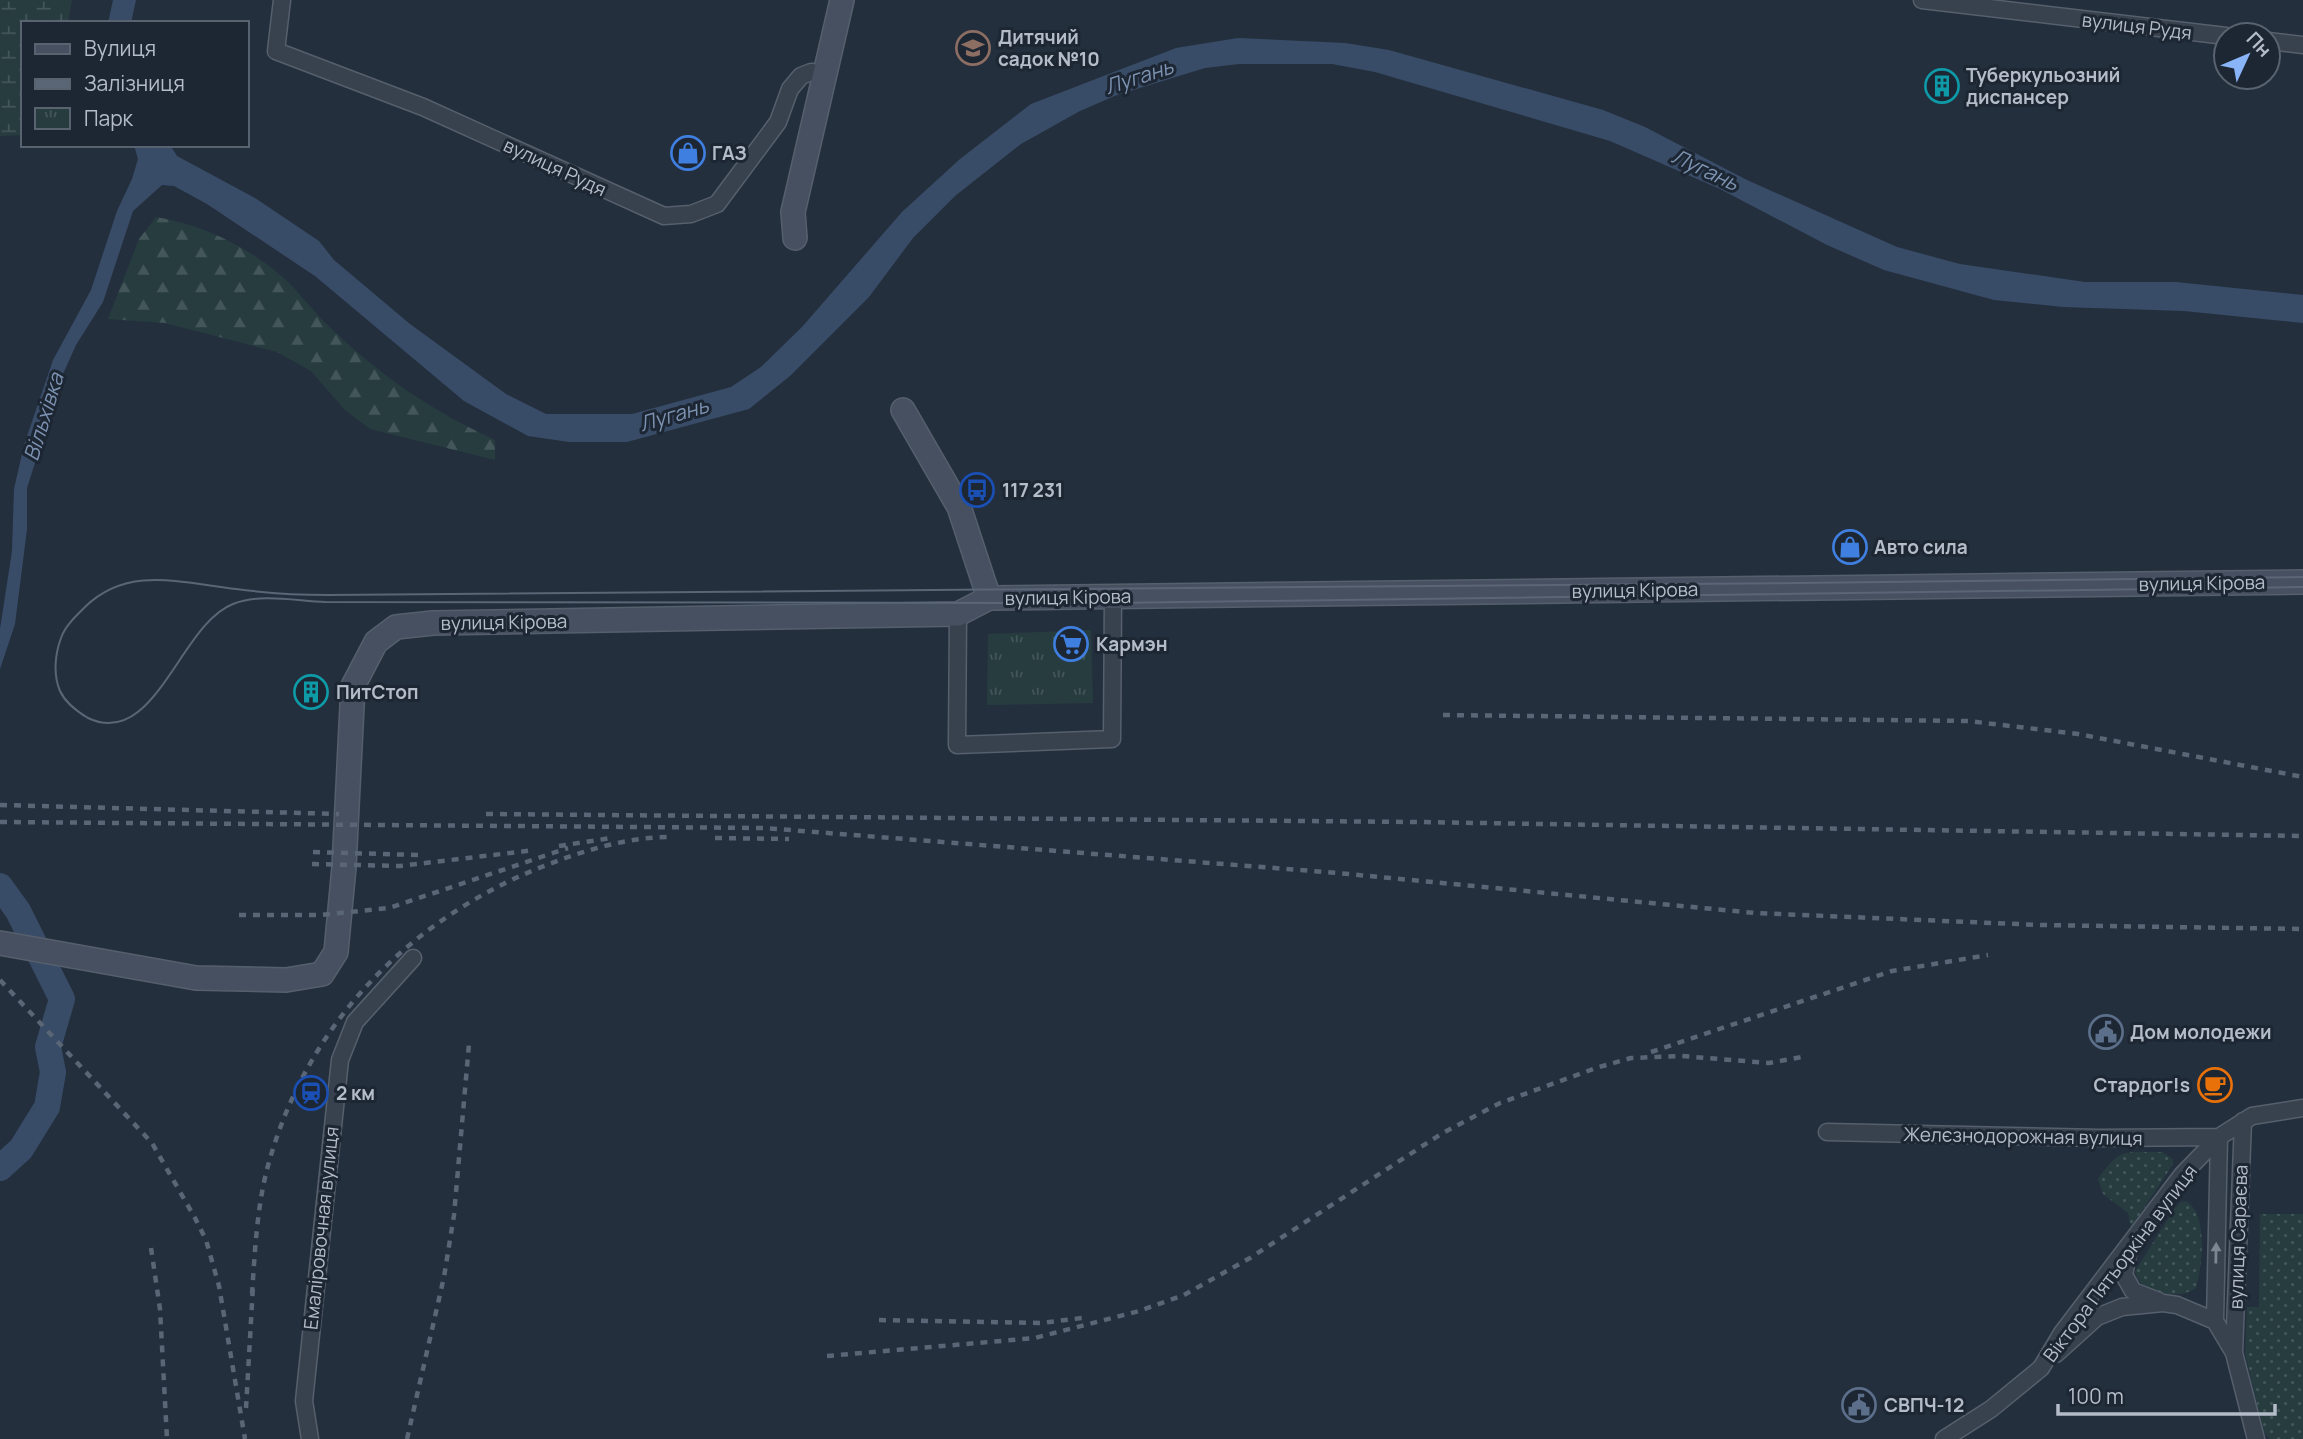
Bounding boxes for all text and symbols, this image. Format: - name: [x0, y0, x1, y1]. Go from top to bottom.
- street label: вулиця Рудя: [2081, 6, 2193, 46]
- legend: [21, 21, 248, 147]
- north arrow: [2212, 21, 2282, 91]
- place label: Дитячий садок №10: [998, 24, 1100, 72]
- text: Пн: [2241, 26, 2277, 62]
- school or university icon: Дитячий садок №10: [954, 29, 992, 67]
- text: Вулиця: [84, 34, 156, 62]
- water label: Лугань: [1101, 52, 1177, 100]
- place label: Туберкульозний диспансер: [1966, 62, 2120, 110]
- building icon: Туберкульозний диспансер: [1923, 67, 1961, 105]
- text: Залізниця: [84, 69, 185, 97]
- text: Парк: [84, 104, 134, 132]
- street label: вулиця Рудя: [499, 132, 611, 202]
- shop icon: ГАЗ: [669, 134, 707, 172]
- place label: ГАЗ: [712, 140, 747, 166]
- water label: Лугань: [1668, 142, 1744, 197]
- water label: Вільхівка: [16, 368, 70, 464]
- water label: Лугань: [636, 391, 712, 437]
- bus stop icon: 117 231: [958, 471, 996, 509]
- place label: 117 231: [1002, 477, 1063, 503]
- shop icon: Авто сила: [1831, 528, 1869, 566]
- place label: Авто сила: [1874, 534, 1968, 560]
- street label: вулиця Кірова: [2139, 569, 2265, 597]
- street label: вулиця Кірова: [1572, 576, 1698, 604]
- street label: вулиця Кірова: [1005, 583, 1131, 611]
- street label: вулиця Кірова: [441, 608, 567, 636]
- supermarket icon: Кармэн: [1052, 625, 1090, 663]
- place label: Кармэн: [1096, 631, 1167, 657]
- building icon: ПитСтоп: [292, 673, 330, 711]
- place label: ПитСтоп: [336, 679, 419, 705]
- public building icon: Дом молодежи: [2087, 1013, 2125, 1051]
- place label: Дом молодежи: [2130, 1019, 2272, 1045]
- cafe icon: Стардог!s: [2196, 1066, 2234, 1104]
- place label: Стардог!s: [2093, 1072, 2190, 1098]
- station icon: 2 км: [292, 1074, 330, 1112]
- place label: 2 км: [336, 1080, 375, 1106]
- street label: Желєзнодорожная вулиця: [1903, 1121, 2143, 1151]
- street label: Емаліровочная вулиця: [297, 1125, 345, 1331]
- street label: Віктора Пятьоркіна вулиця: [2037, 1159, 2203, 1367]
- street label: вулиця Сараєва: [2222, 1164, 2254, 1310]
- one-way arrow: [2211, 1242, 2222, 1264]
- scale bar: [2058, 1372, 2275, 1416]
- text: 100 m: [2068, 1382, 2124, 1410]
- public building icon: СВПЧ-12: [1840, 1386, 1878, 1424]
- place label: СВПЧ-12: [1884, 1392, 1964, 1418]

